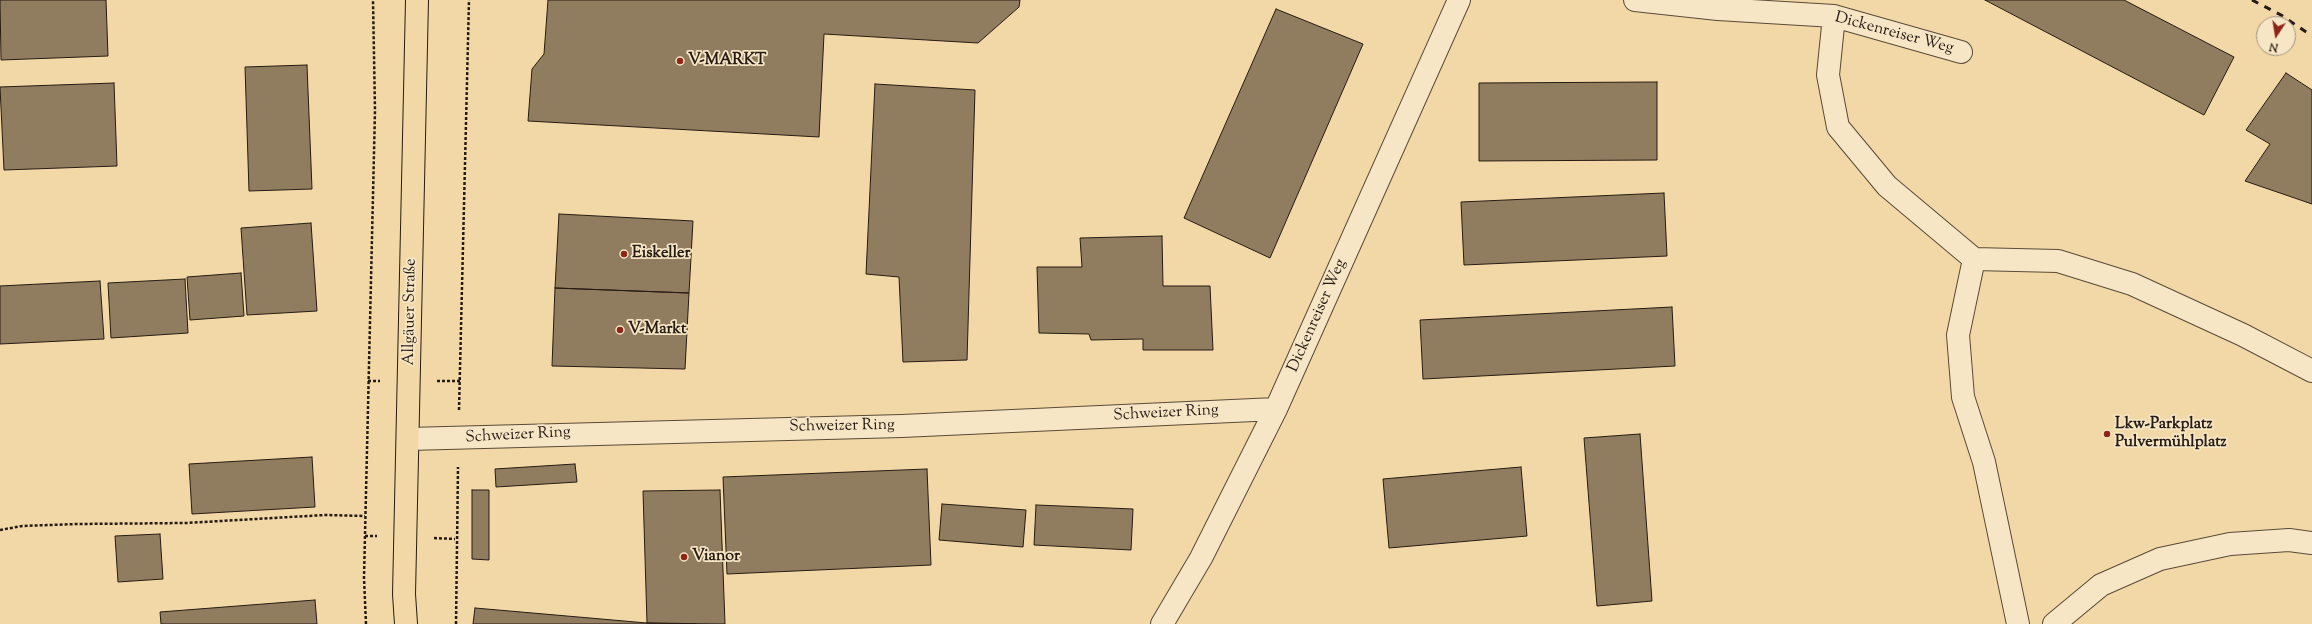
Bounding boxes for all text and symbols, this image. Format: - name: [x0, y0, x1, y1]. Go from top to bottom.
- street label: Dickenreiser Weg: [1833, 9, 1955, 59]
- north arrow: [2256, 16, 2296, 56]
- text: N: [2268, 38, 2280, 55]
- place label: V-MARKT: [688, 51, 766, 71]
- marker: V-MARKT: [675, 56, 685, 66]
- place label: Eiskeller: [632, 244, 691, 264]
- marker: Eiskeller: [619, 249, 629, 259]
- street label: Dickenreiser Weg: [1284, 256, 1352, 376]
- street label: Allgäuer Straße: [400, 258, 422, 366]
- place label: V-Markt: [628, 320, 686, 340]
- marker: V-Markt: [615, 325, 625, 335]
- street label: Schweizer Ring: [1113, 402, 1219, 426]
- place label: Lkw-Parkplatz Pulvermühlplatz: [2115, 415, 2227, 453]
- street label: Schweizer Ring: [789, 416, 895, 438]
- street label: Schweizer Ring: [465, 424, 571, 448]
- marker: Lkw-Parkplatz Pulvermühlplatz: [2102, 429, 2112, 439]
- place label: Vianor: [692, 547, 740, 567]
- marker: Vianor: [679, 552, 689, 562]

